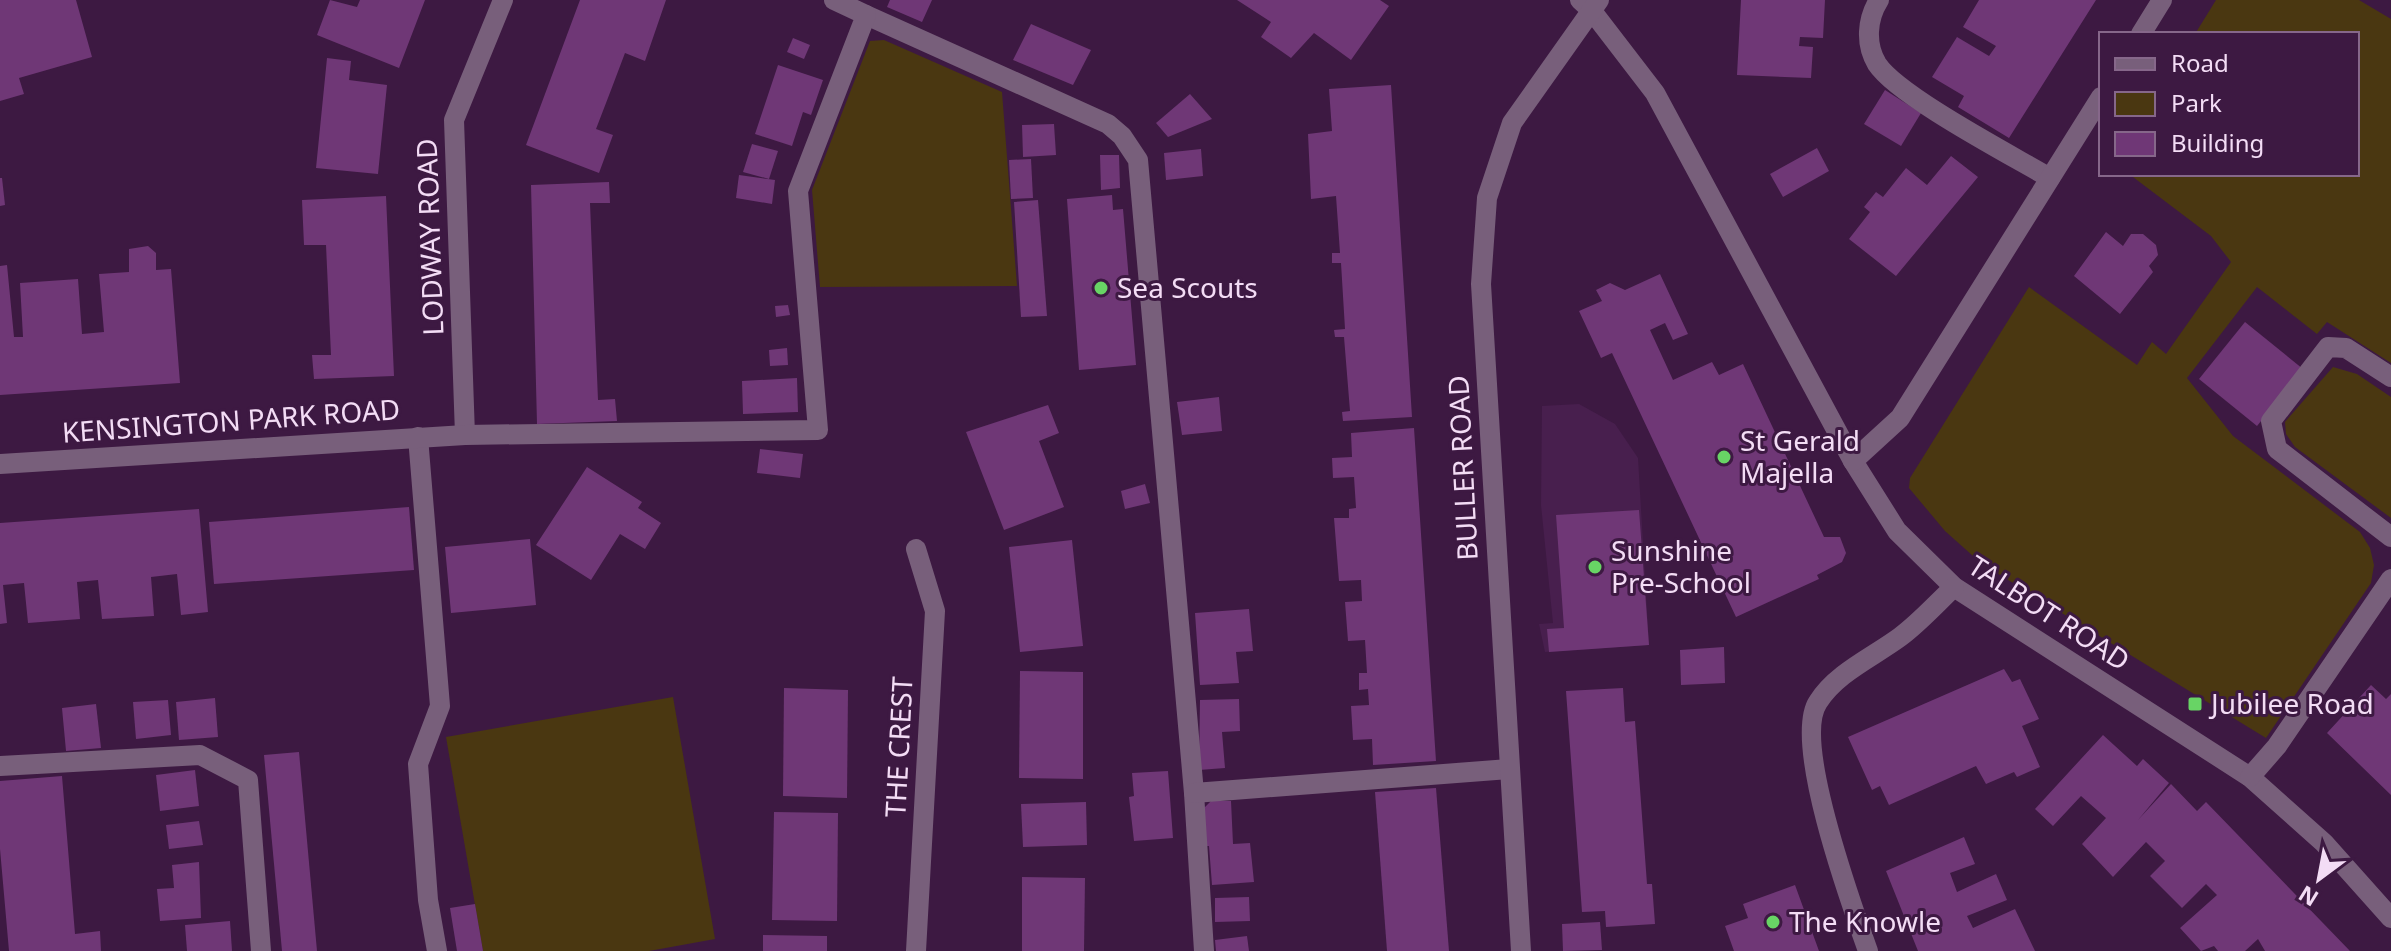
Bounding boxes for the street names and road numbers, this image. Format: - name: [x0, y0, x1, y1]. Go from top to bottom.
- street label: LODWAY ROAD: [407, 138, 451, 336]
- street label: BULLER ROAD: [1438, 375, 1486, 562]
- street label: KENSINGTON PARK ROAD: [61, 389, 401, 451]
- street label: TALBOT ROAD: [1961, 546, 2138, 679]
- street label: THE CREST: [875, 675, 921, 818]

